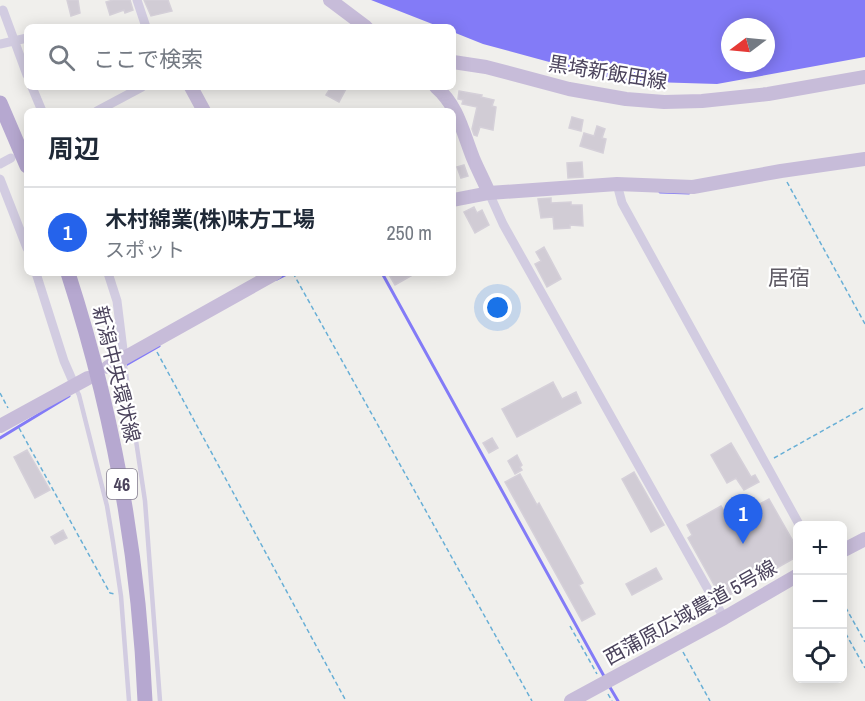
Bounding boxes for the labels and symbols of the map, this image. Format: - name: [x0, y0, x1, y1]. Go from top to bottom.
- north arrow: [721, 18, 775, 72]
- street label: 黒埼新飯田線: [547, 49, 669, 95]
- district label: 居宿: [768, 263, 810, 292]
- your location: [483, 293, 512, 322]
- street label: 新潟中央環状線: [87, 303, 147, 445]
- road number: 46: [107, 469, 137, 499]
- pin: 1: [724, 494, 762, 544]
- street label: 西蒲原広域農道 5号線: [599, 553, 781, 671]

